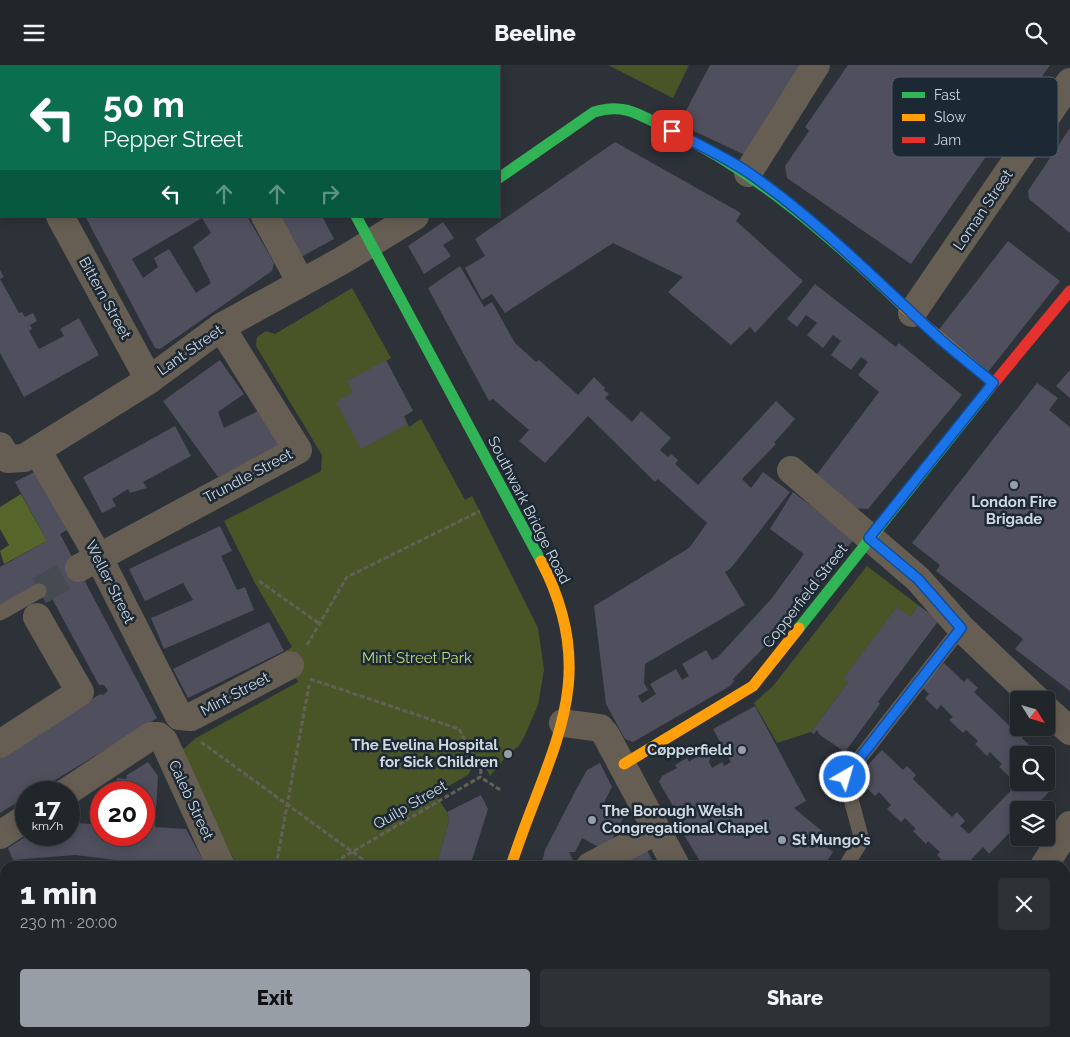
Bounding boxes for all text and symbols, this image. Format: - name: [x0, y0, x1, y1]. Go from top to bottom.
- icon: menu: [20, 19, 48, 47]
- icon: search: [1022, 19, 1050, 47]
- text: Beeline: [494, 20, 576, 46]
- legend: [892, 77, 1058, 157]
- text: 50 m: [103, 84, 185, 125]
- icon: left: [20, 85, 85, 150]
- text: Fast: [934, 87, 961, 103]
- text: Slow: [934, 109, 966, 125]
- pin: [651, 110, 693, 152]
- icon: arrive: [658, 117, 686, 145]
- text: Pepper Street: [103, 126, 243, 152]
- text: Jam: [934, 132, 961, 148]
- street label: Loman Street: [949, 166, 1017, 254]
- icon: left: [157, 180, 185, 208]
- icon: ahead: [210, 180, 238, 208]
- icon: ahead: [263, 180, 291, 208]
- icon: right: [316, 180, 344, 208]
- street label: Bittern Street: [75, 254, 135, 342]
- street label: Lant Street: [154, 321, 226, 379]
- street label: Southwark Bridge Road: [484, 433, 574, 587]
- street label: Trundle Street: [200, 445, 296, 507]
- marker: London Fire Brigade: [1008, 479, 1020, 491]
- place label: London Fire Brigade: [971, 493, 1057, 528]
- street label: Weller Street: [81, 537, 139, 627]
- street label: Copperfield Street: [759, 540, 851, 652]
- park label: Mint Street Park: [362, 649, 472, 667]
- street label: Mint Street: [197, 668, 273, 720]
- north arrow: [1010, 691, 1055, 736]
- map controls: [1010, 691, 1055, 846]
- place label: The Evelina Hospital for Sick Children: [351, 736, 498, 771]
- place label: Cøpperfield: [647, 741, 732, 759]
- marker: Cøpperfield: [736, 744, 748, 756]
- button: search: [1010, 746, 1055, 791]
- marker: The Evelina Hospital for Sick Children: [502, 748, 514, 760]
- position arrow: [818, 750, 870, 802]
- street label: Caleb Street: [165, 757, 217, 843]
- street label: Quilp Street: [370, 777, 450, 833]
- speed limit sign: 20: [90, 781, 155, 846]
- text: 17: [34, 792, 61, 822]
- button: layers: [1010, 801, 1055, 846]
- place label: The Borough Welsh Congregational Chapel: [602, 802, 768, 837]
- marker: The Borough Welsh Congregational Chapel: [586, 814, 598, 826]
- text: km/h: [32, 819, 63, 833]
- place label: St Mungo's: [792, 831, 871, 849]
- marker: St Mungo's: [776, 834, 788, 846]
- text: 1 min: [20, 876, 97, 911]
- button: close: [998, 878, 1050, 930]
- text: 230 m · 20:00: [20, 913, 117, 932]
- button: Exit: [20, 969, 530, 1027]
- button: Share: [540, 969, 1050, 1027]

